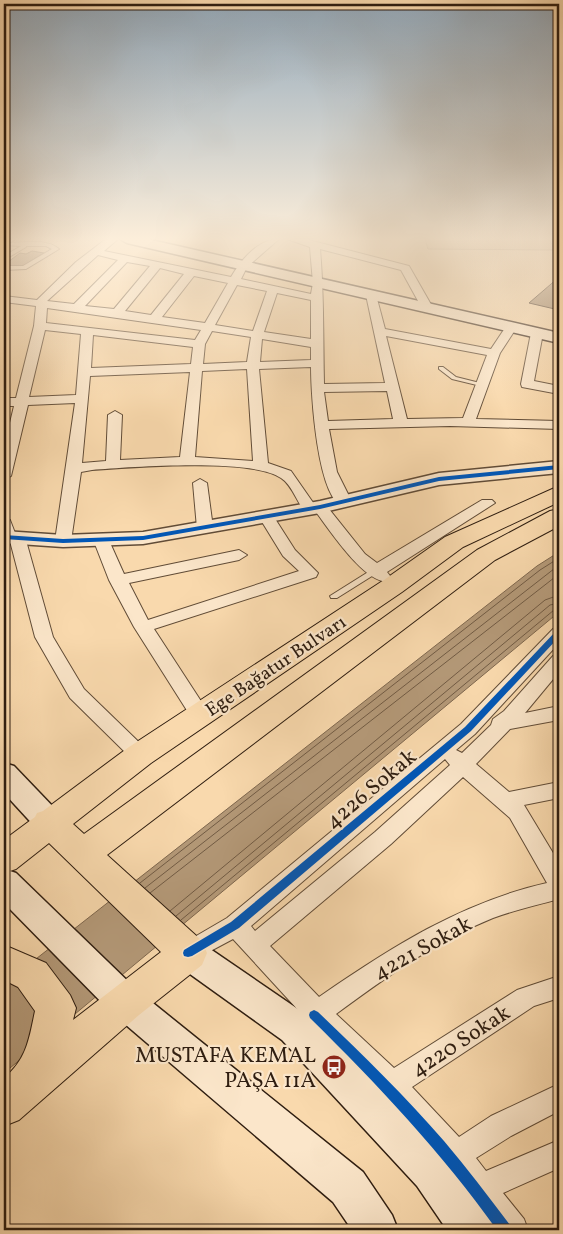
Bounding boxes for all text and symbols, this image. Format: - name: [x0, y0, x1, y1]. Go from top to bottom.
- street label: Ege Bağatur Bulvarı: [201, 610, 352, 723]
- street label: 4226 Sokak: [319, 742, 424, 837]
- street label: 4221 Sokak: [368, 909, 478, 989]
- street label: 4220 Sokak: [406, 998, 517, 1086]
- place label: MUSTAFA KEMAL PAŞA 11A: [135, 1041, 316, 1097]
- bus stop icon: MUSTAFA KEMAL PAŞA 11A: [321, 1054, 347, 1080]

